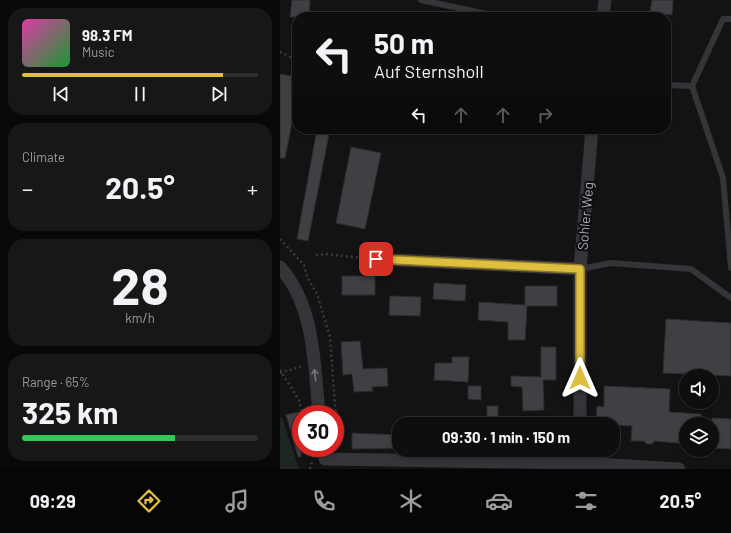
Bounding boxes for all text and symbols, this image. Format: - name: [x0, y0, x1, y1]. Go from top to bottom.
- text: 98.3 FM: [82, 26, 132, 44]
- text: 50 m: [374, 26, 434, 60]
- icon: left: [308, 28, 360, 80]
- text: Music: [82, 44, 115, 60]
- text: Auf Sternsholl: [374, 60, 484, 82]
- icon: previous: [50, 83, 72, 105]
- icon: pause: [129, 83, 151, 105]
- icon: next: [208, 83, 230, 105]
- icon: left: [408, 104, 430, 126]
- icon: ahead: [450, 104, 472, 126]
- icon: ahead: [492, 104, 514, 126]
- icon: right: [534, 104, 556, 126]
- text: Climate: [22, 149, 65, 165]
- text: 20.5°: [105, 169, 175, 205]
- text: −: [22, 175, 33, 201]
- text: +: [247, 175, 258, 201]
- street label: Sohler Weg: [574, 181, 596, 251]
- pin: [359, 242, 393, 276]
- icon: arrive: [365, 248, 387, 270]
- text: 28: [111, 253, 169, 315]
- text: km/h: [125, 310, 155, 326]
- position arrow: [559, 357, 601, 399]
- one-way arrow: [311, 369, 319, 382]
- map controls: [679, 369, 719, 457]
- button: sound: [679, 369, 719, 409]
- text: Range · 65%: [22, 374, 90, 390]
- text: 325 km: [22, 394, 118, 430]
- speed limit sign: 30: [292, 405, 344, 457]
- button: layers: [679, 417, 719, 457]
- text: 09:30 · 1 min · 150 m: [442, 428, 570, 446]
- icon: directions: [135, 487, 163, 515]
- icon: music: [223, 487, 251, 515]
- icon: phone: [310, 487, 338, 515]
- icon: climate: [397, 487, 425, 515]
- icon: car: [485, 487, 513, 515]
- icon: filters: [572, 487, 600, 515]
- text: 09:29: [30, 490, 76, 512]
- text: 20.5°: [660, 490, 701, 512]

